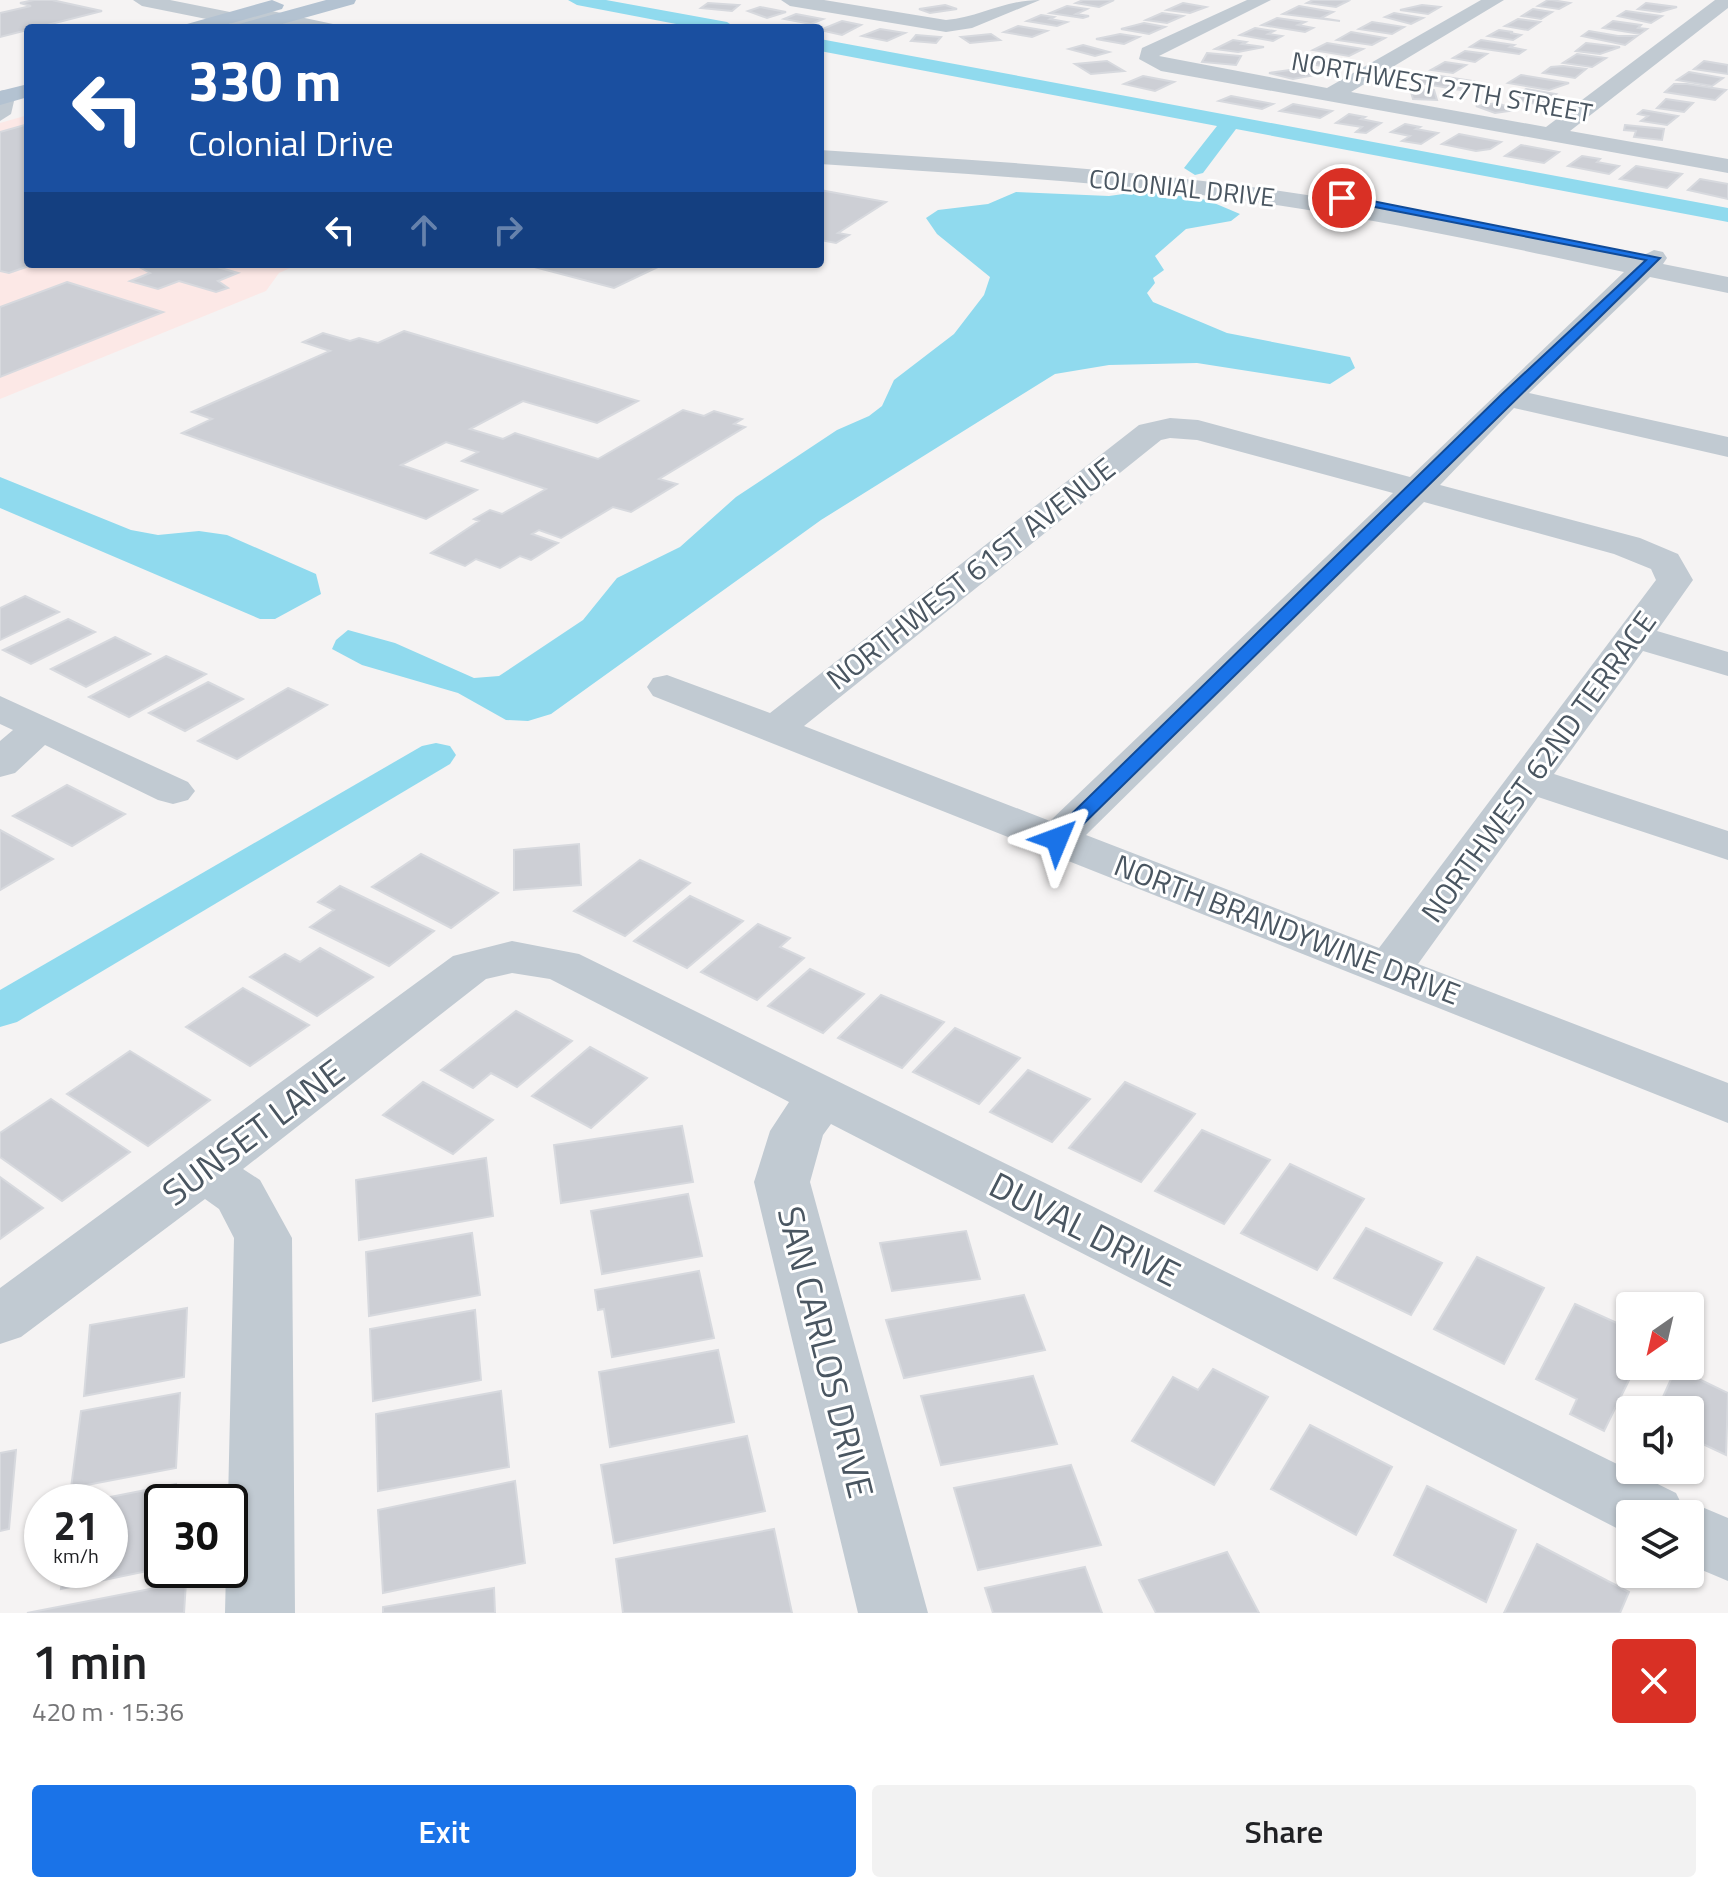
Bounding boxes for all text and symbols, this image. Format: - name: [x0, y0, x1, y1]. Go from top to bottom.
- text: 330 m: [188, 38, 341, 123]
- street label: NORTHWEST 27TH STREET: [1289, 41, 1596, 132]
- icon: left: [56, 56, 160, 160]
- text: Colonial Drive: [188, 115, 394, 170]
- street label: COLONIAL DRIVE: [1087, 158, 1277, 217]
- pin: [1308, 164, 1376, 232]
- icon: arrive: [1320, 176, 1364, 220]
- icon: left: [318, 208, 362, 252]
- icon: ahead: [402, 208, 446, 252]
- icon: right: [486, 208, 530, 252]
- street label: NORTHWEST 61ST AVENUE: [816, 446, 1125, 701]
- street label: NORTHWEST 62ND TERRACE: [1409, 601, 1667, 932]
- position arrow: [1015, 797, 1099, 881]
- street label: NORTH BRANDYWINE DRIVE: [1108, 842, 1467, 1016]
- street label: SUNSET LANE: [150, 1045, 356, 1219]
- street label: DUVAL DRIVE: [980, 1157, 1190, 1300]
- street label: SAN CARLOS DRIVE: [764, 1200, 889, 1504]
- north arrow: [1616, 1292, 1704, 1380]
- map controls: [1616, 1292, 1704, 1588]
- button: sound: [1616, 1396, 1704, 1484]
- speed limit sign: 30: [144, 1484, 248, 1588]
- text: 21: [54, 1495, 98, 1556]
- button: layers: [1616, 1500, 1704, 1588]
- text: km/h: [53, 1540, 99, 1571]
- text: 1 min: [32, 1625, 147, 1698]
- button: close: [1612, 1639, 1696, 1723]
- text: 420 m · 15:36: [32, 1692, 184, 1731]
- button: Exit: [32, 1785, 856, 1877]
- button: Share: [872, 1785, 1696, 1877]

